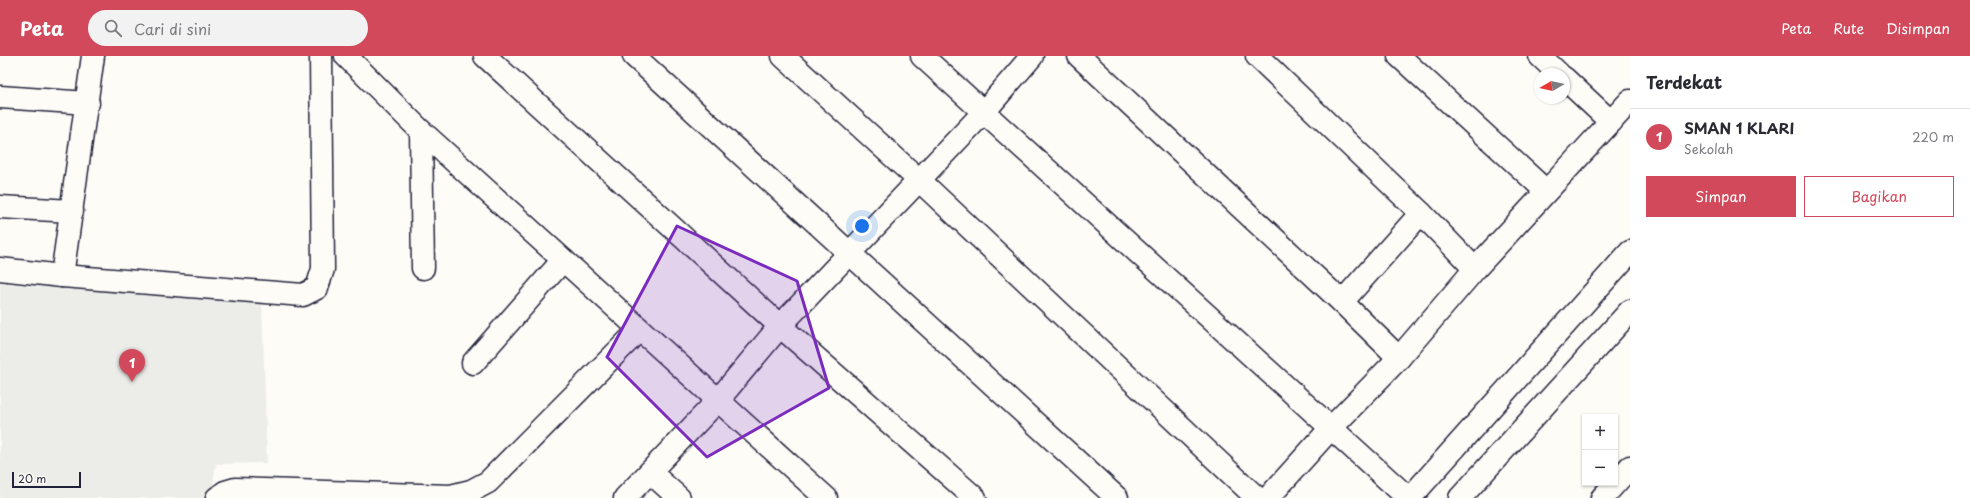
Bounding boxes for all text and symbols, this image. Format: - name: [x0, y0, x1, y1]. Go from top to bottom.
- search box: [88, 10, 368, 46]
- text: Peta: [20, 14, 64, 42]
- icon: search: [102, 17, 124, 39]
- text: Cari di sini: [134, 17, 211, 40]
- text: Peta: [1781, 18, 1811, 39]
- text: Rute: [1833, 18, 1864, 39]
- text: Disimpan: [1886, 18, 1950, 39]
- north arrow: [1534, 68, 1570, 104]
- text: Terdekat: [1646, 69, 1722, 95]
- text: SMAN 1 KLARI: [1684, 116, 1794, 139]
- text: 1: [1656, 127, 1662, 146]
- text: 220 m: [1912, 127, 1954, 146]
- text: Sekolah: [1684, 139, 1733, 158]
- button: Simpan: [1646, 176, 1796, 217]
- button: Bagikan: [1804, 176, 1954, 217]
- your location: [852, 216, 872, 236]
- pin: 1: [119, 349, 145, 382]
- map controls: [1582, 414, 1618, 486]
- button: +: [1582, 414, 1618, 450]
- button: −: [1582, 450, 1618, 486]
- scale bar: [12, 470, 81, 489]
- text: 20 m: [18, 470, 46, 487]

